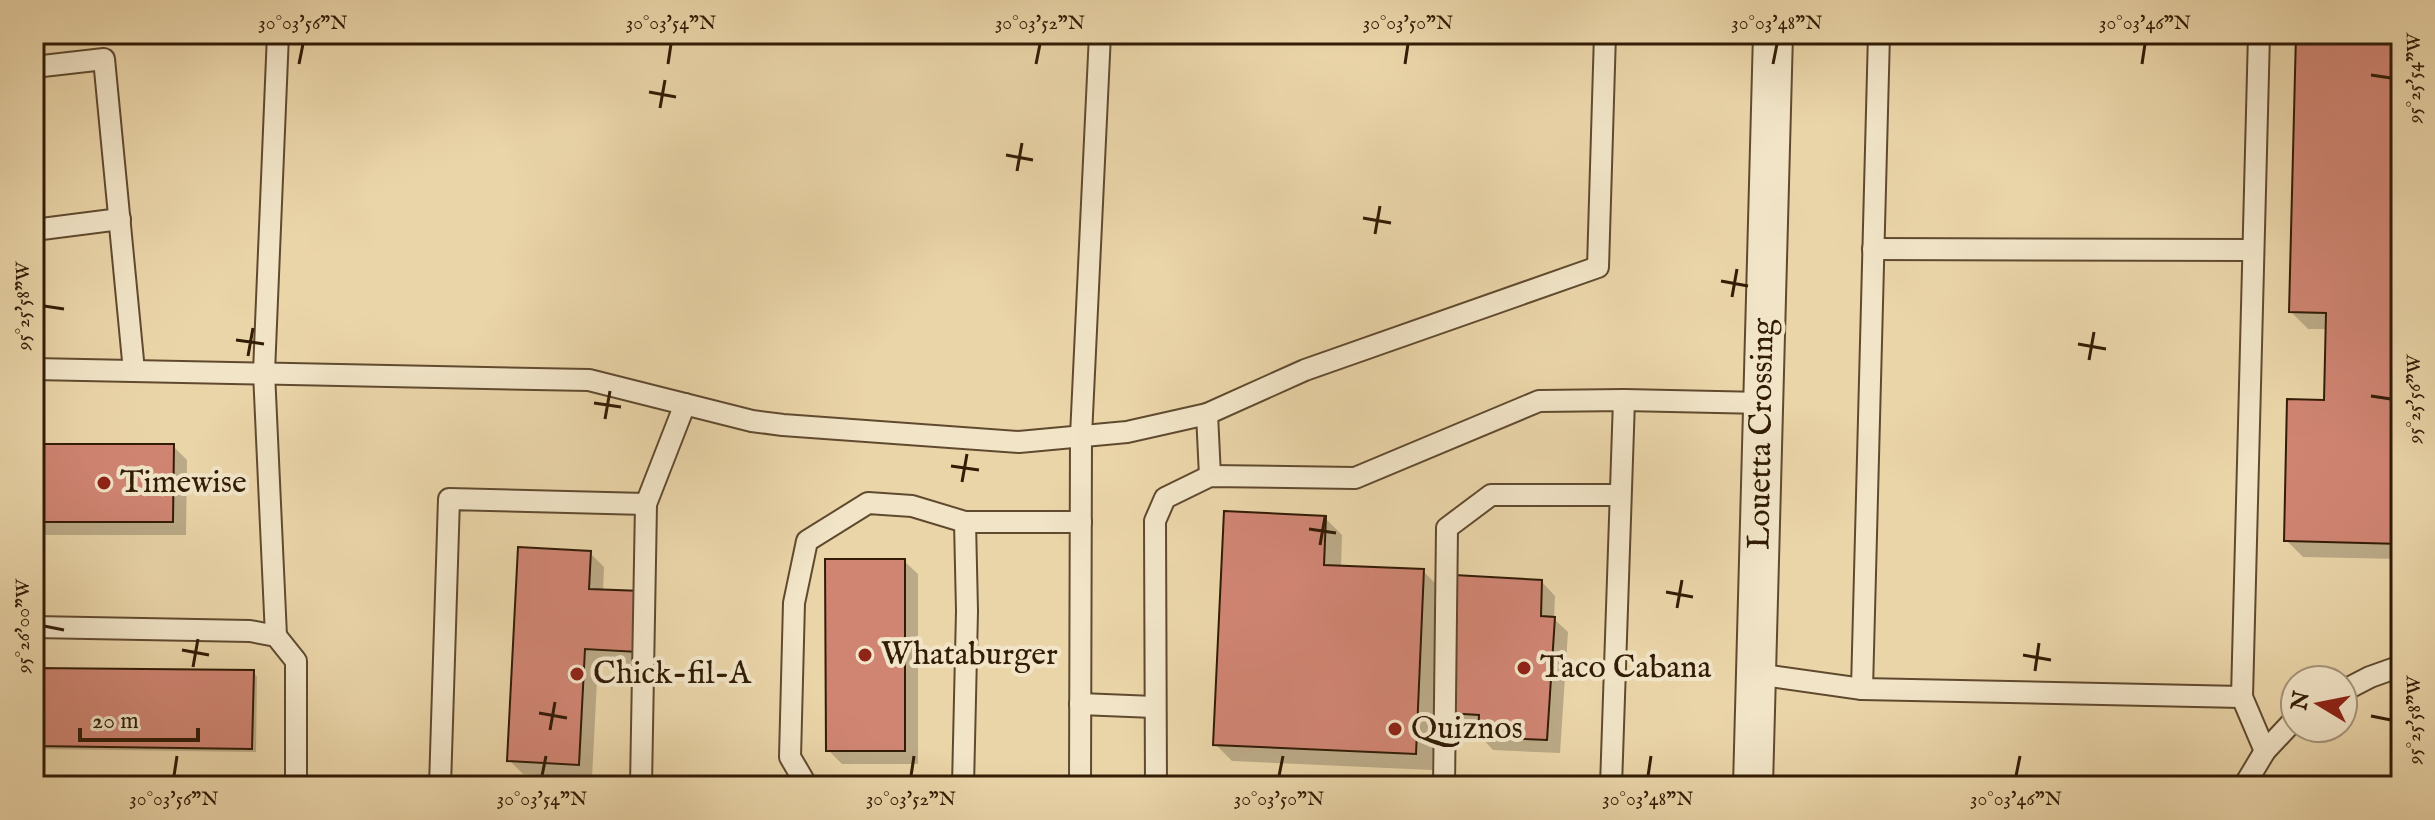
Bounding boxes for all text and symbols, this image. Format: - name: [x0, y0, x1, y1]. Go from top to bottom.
- text: 30°03'56"N: [258, 11, 348, 36]
- text: 30°03'54"N: [626, 11, 716, 36]
- text: 30°03'52"N: [995, 11, 1085, 36]
- text: 30°03'50"N: [1363, 11, 1453, 36]
- text: 30°03'48"N: [1731, 11, 1823, 36]
- text: 30°03'46"N: [2099, 11, 2191, 36]
- text: 95°25'54"W: [2402, 32, 2427, 124]
- text: 95°25'58"W: [11, 261, 36, 351]
- street label: Louetta Crossing: [1739, 317, 1785, 550]
- text: 95°25'56"W: [2402, 354, 2427, 445]
- place label: Timewise: [120, 463, 247, 504]
- marker: Timewise: [95, 474, 113, 492]
- text: 95°26'00"W: [11, 578, 36, 674]
- place label: Whataburger: [881, 635, 1058, 676]
- marker: Whataburger: [856, 646, 874, 664]
- place label: Taco Cabana: [1540, 648, 1711, 689]
- place label: Chick-fil-A: [593, 654, 752, 695]
- marker: Taco Cabana: [1515, 659, 1533, 677]
- north arrow: [2279, 664, 2359, 744]
- marker: Chick-fil-A: [568, 665, 586, 683]
- text: 95°25'58"W: [2402, 675, 2427, 765]
- text: N: [2286, 689, 2317, 714]
- scale bar: [80, 692, 198, 742]
- text: 20 m: [92, 706, 139, 737]
- place label: Quiznos: [1411, 709, 1523, 750]
- marker: Quiznos: [1386, 720, 1404, 738]
- text: 30°03'56"N: [129, 787, 219, 812]
- text: 30°03'54"N: [497, 787, 587, 812]
- text: 30°03'52"N: [866, 787, 956, 812]
- text: 30°03'50"N: [1234, 787, 1324, 812]
- text: 30°03'48"N: [1602, 787, 1694, 812]
- text: 30°03'46"N: [1970, 787, 2062, 812]

